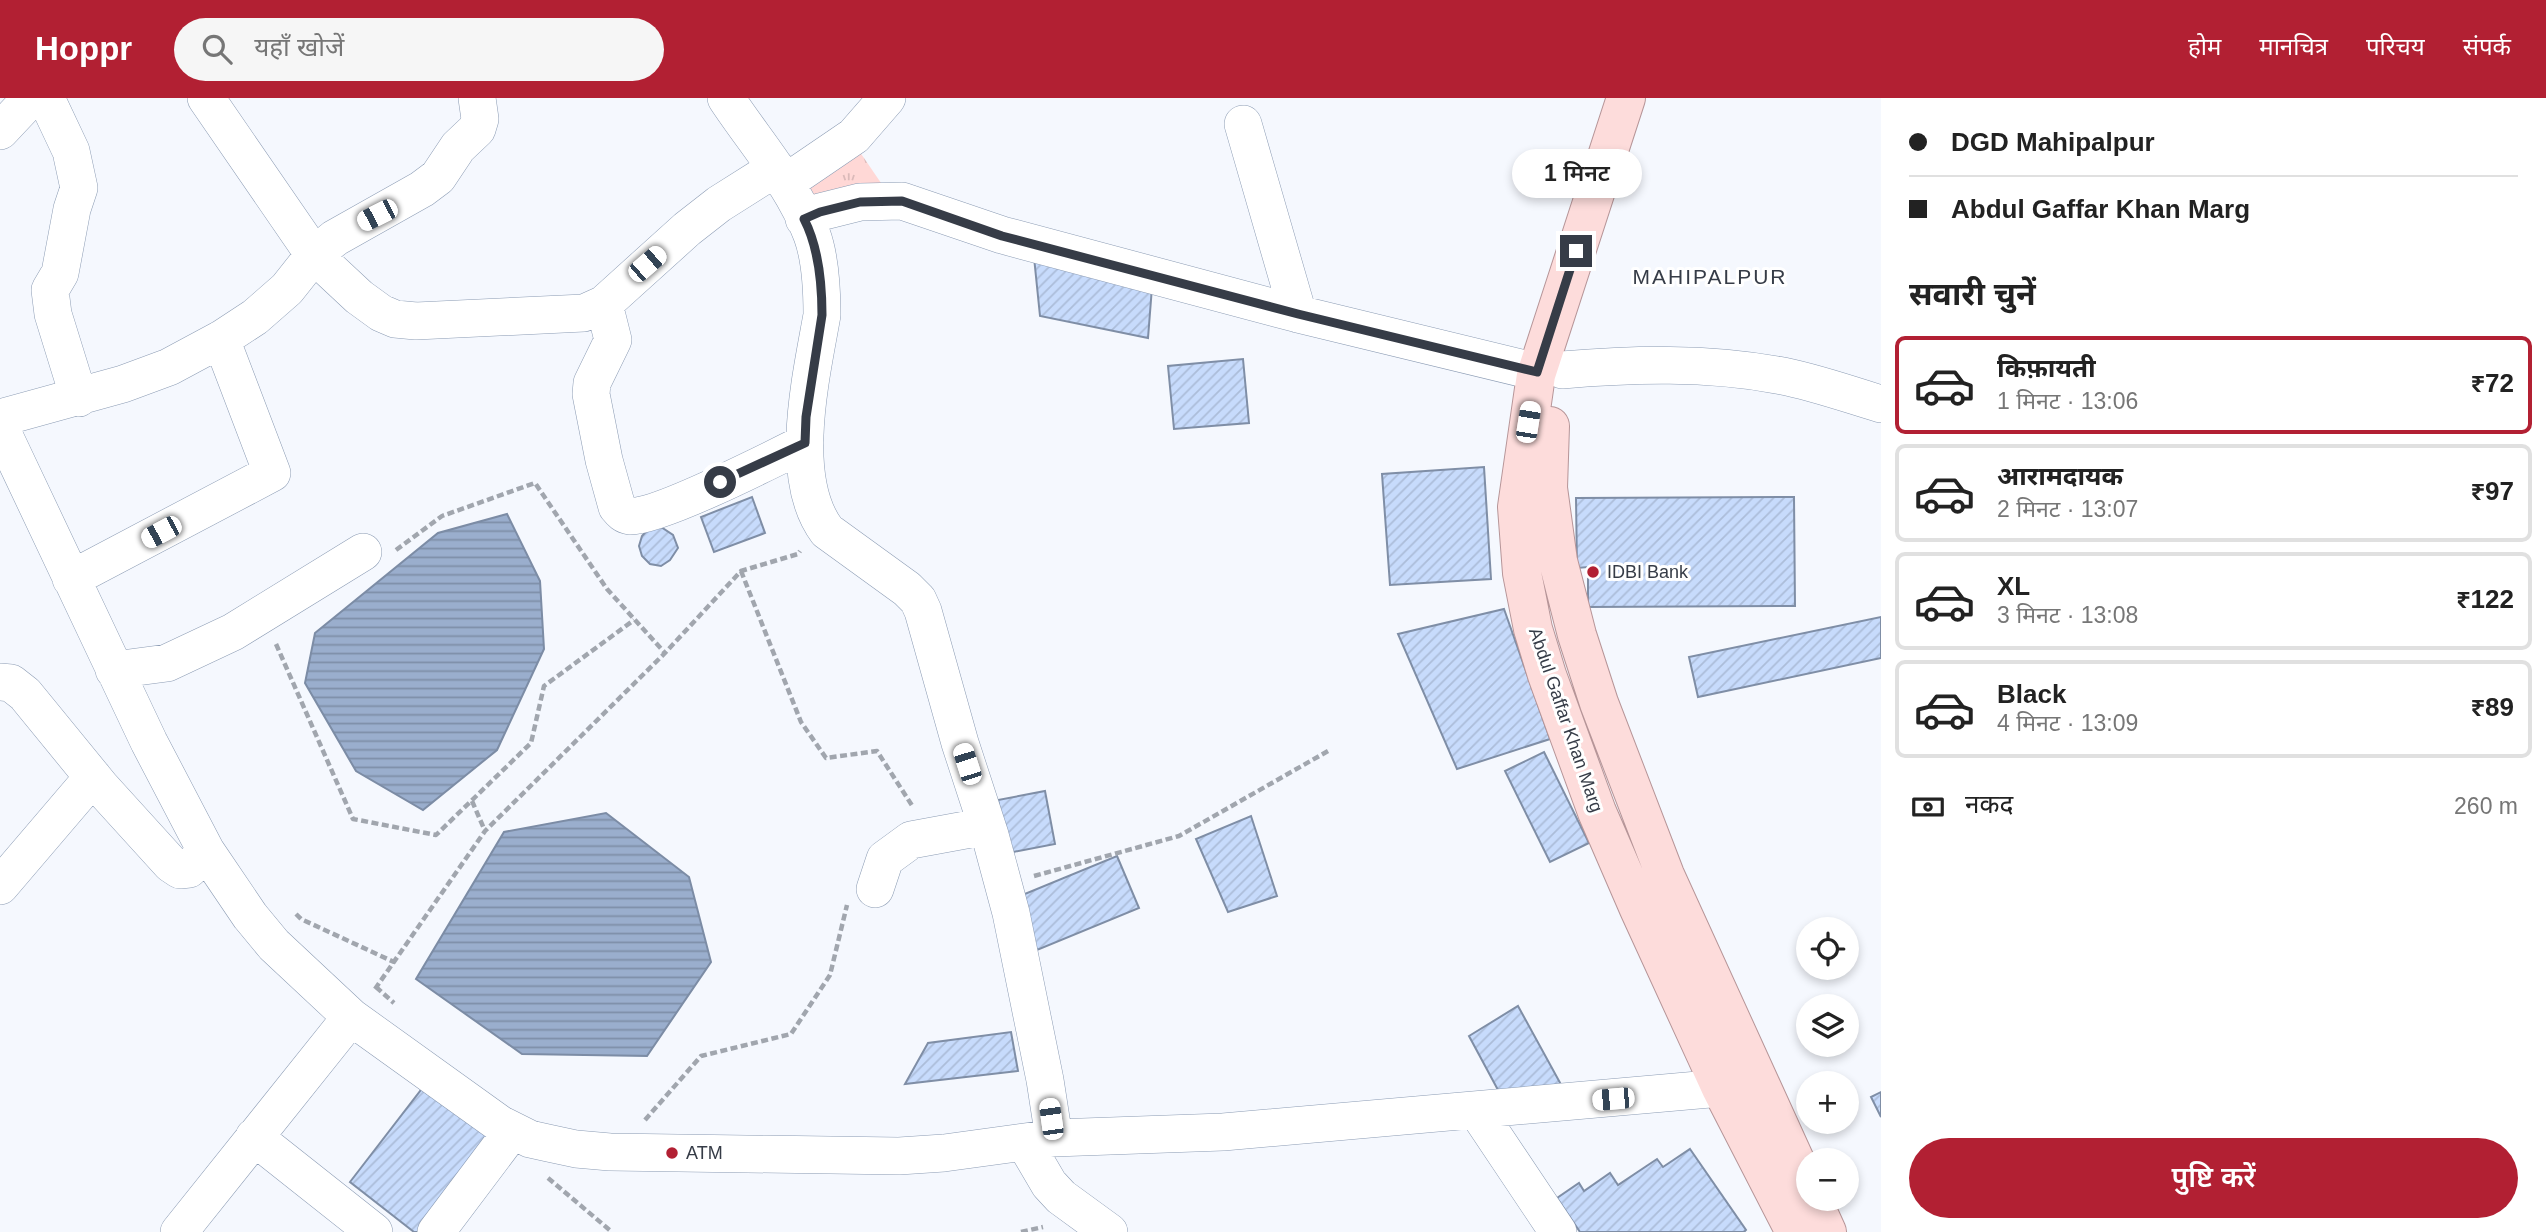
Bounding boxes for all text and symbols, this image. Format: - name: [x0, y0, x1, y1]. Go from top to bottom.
- search box: [174, 18, 664, 81]
- text: Hoppr: [35, 30, 132, 67]
- icon: search: [198, 30, 236, 68]
- text: यहाँ खोजें: [254, 32, 344, 62]
- text: होम: [2188, 33, 2221, 60]
- text: मानचित्र: [2259, 33, 2328, 60]
- text: परिचय: [2366, 33, 2425, 60]
- text: संपर्क: [2463, 33, 2511, 60]
- text: DGD Mahipalpur: [1951, 127, 2155, 157]
- callout: 1 मिनट: [1511, 150, 1641, 198]
- text: 1 मिनट: [1544, 160, 1610, 186]
- text: Abdul Gaffar Khan Marg: [1951, 194, 2250, 224]
- car: [354, 196, 401, 234]
- route end: [1560, 235, 1592, 267]
- car: [625, 242, 670, 286]
- district label: MAHIPALPUR: [1633, 265, 1787, 288]
- text: सवारी चुनें: [1909, 276, 2036, 312]
- text: किफ़ायती: [1997, 353, 2096, 383]
- icon: car: [1913, 354, 1976, 417]
- text: ₹72: [2470, 368, 2514, 398]
- text: 1 मिनट · 13:06: [1997, 388, 2138, 414]
- car: [1515, 400, 1542, 444]
- text: आरामदायक: [1997, 461, 2123, 491]
- icon: car: [1913, 462, 1976, 525]
- route start: [704, 466, 736, 498]
- text: ₹97: [2470, 476, 2514, 506]
- text: 2 मिनट · 13:07: [1997, 496, 2138, 522]
- car: [138, 513, 185, 551]
- place label: IDBI Bank: [1607, 562, 1689, 582]
- marker: IDBI Bank: [1585, 564, 1601, 580]
- icon: car: [1913, 570, 1976, 633]
- text: XL: [1997, 571, 2030, 601]
- text: ₹122: [2456, 584, 2514, 614]
- text: 3 मिनट · 13:08: [1997, 602, 2138, 628]
- street label: Abdul Gaffar Khan Marg: [1525, 625, 1607, 815]
- icon: car: [1913, 678, 1976, 741]
- text: Black: [1997, 679, 2066, 709]
- text: ₹89: [2470, 692, 2514, 722]
- text: 4 मिनट · 13:09: [1997, 710, 2138, 736]
- car: [951, 741, 984, 787]
- icon: cash: [1909, 788, 1947, 826]
- text: नकद: [1965, 789, 2013, 819]
- text: 260 m: [2454, 793, 2518, 819]
- map controls: [1796, 917, 1859, 1211]
- button: locate: [1796, 917, 1859, 980]
- button: layers: [1796, 994, 1859, 1057]
- button: +: [1796, 1071, 1859, 1134]
- car: [1592, 1087, 1635, 1111]
- car: [1038, 1097, 1065, 1141]
- button: पुष्टि करें: [1909, 1138, 2518, 1218]
- place label: ATM: [686, 1143, 723, 1163]
- marker: ATM: [664, 1145, 680, 1161]
- button: −: [1796, 1148, 1859, 1211]

